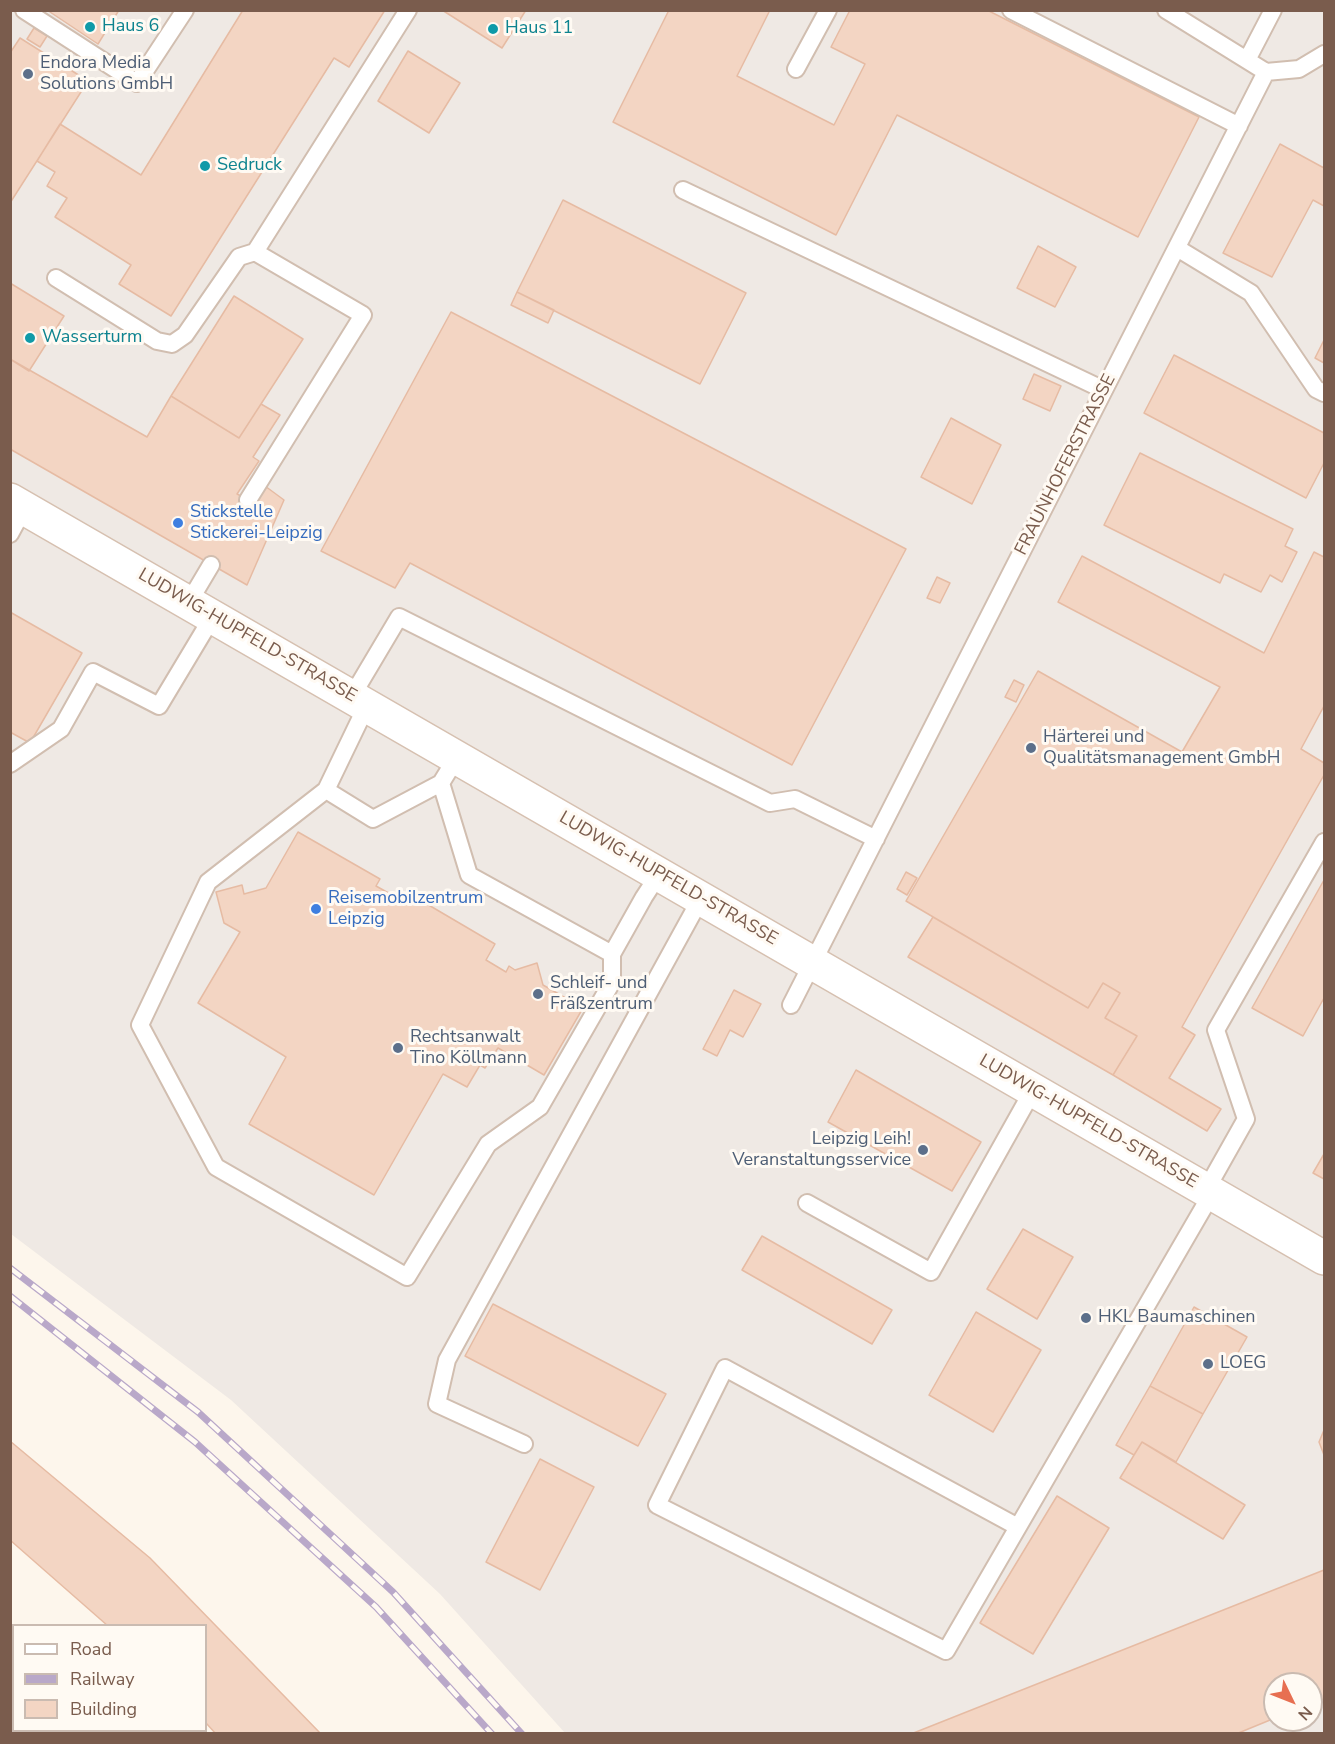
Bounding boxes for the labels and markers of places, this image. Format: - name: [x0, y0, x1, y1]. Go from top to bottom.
- place label: Haus 6: [102, 16, 159, 38]
- place label: Haus 11: [505, 18, 573, 40]
- marker: Haus 6: [83, 20, 97, 34]
- marker: Haus 11: [486, 22, 500, 36]
- place label: Endora Media Solutions GmbH: [40, 53, 173, 96]
- marker: Endora Media Solutions GmbH: [21, 67, 35, 81]
- place label: Sedruck: [217, 155, 282, 177]
- marker: Sedruck: [198, 159, 212, 173]
- place label: Wasserturm: [42, 327, 142, 349]
- marker: Wasserturm: [23, 331, 37, 345]
- place label: Stickstelle Stickerei-Leipzig: [190, 502, 323, 544]
- marker: Stickstelle Stickerei-Leipzig: [171, 516, 185, 530]
- place label: Härterei und Qualitätsmanagement GmbH: [1043, 727, 1280, 770]
- marker: Härterei und Qualitätsmanagement GmbH: [1024, 741, 1038, 755]
- place label: Reisemobilzentrum Leipzig: [328, 888, 483, 930]
- marker: Reisemobilzentrum Leipzig: [309, 902, 323, 916]
- place label: Schleif- und Fräßzentrum: [550, 973, 653, 1016]
- marker: Schleif- und Fräßzentrum: [531, 987, 545, 1001]
- place label: Rechtsanwalt Tino Köllmann: [410, 1027, 527, 1070]
- marker: Rechtsanwalt Tino Köllmann: [391, 1041, 405, 1055]
- place label: Leipzig Leih! Veranstaltungsservice: [732, 1129, 911, 1172]
- marker: Leipzig Leih! Veranstaltungsservice: [916, 1143, 930, 1157]
- place label: HKL Baumaschinen: [1098, 1307, 1256, 1329]
- marker: HKL Baumaschinen: [1079, 1311, 1093, 1325]
- place label: LOEG: [1220, 1353, 1266, 1375]
- marker: LOEG: [1201, 1357, 1215, 1371]

